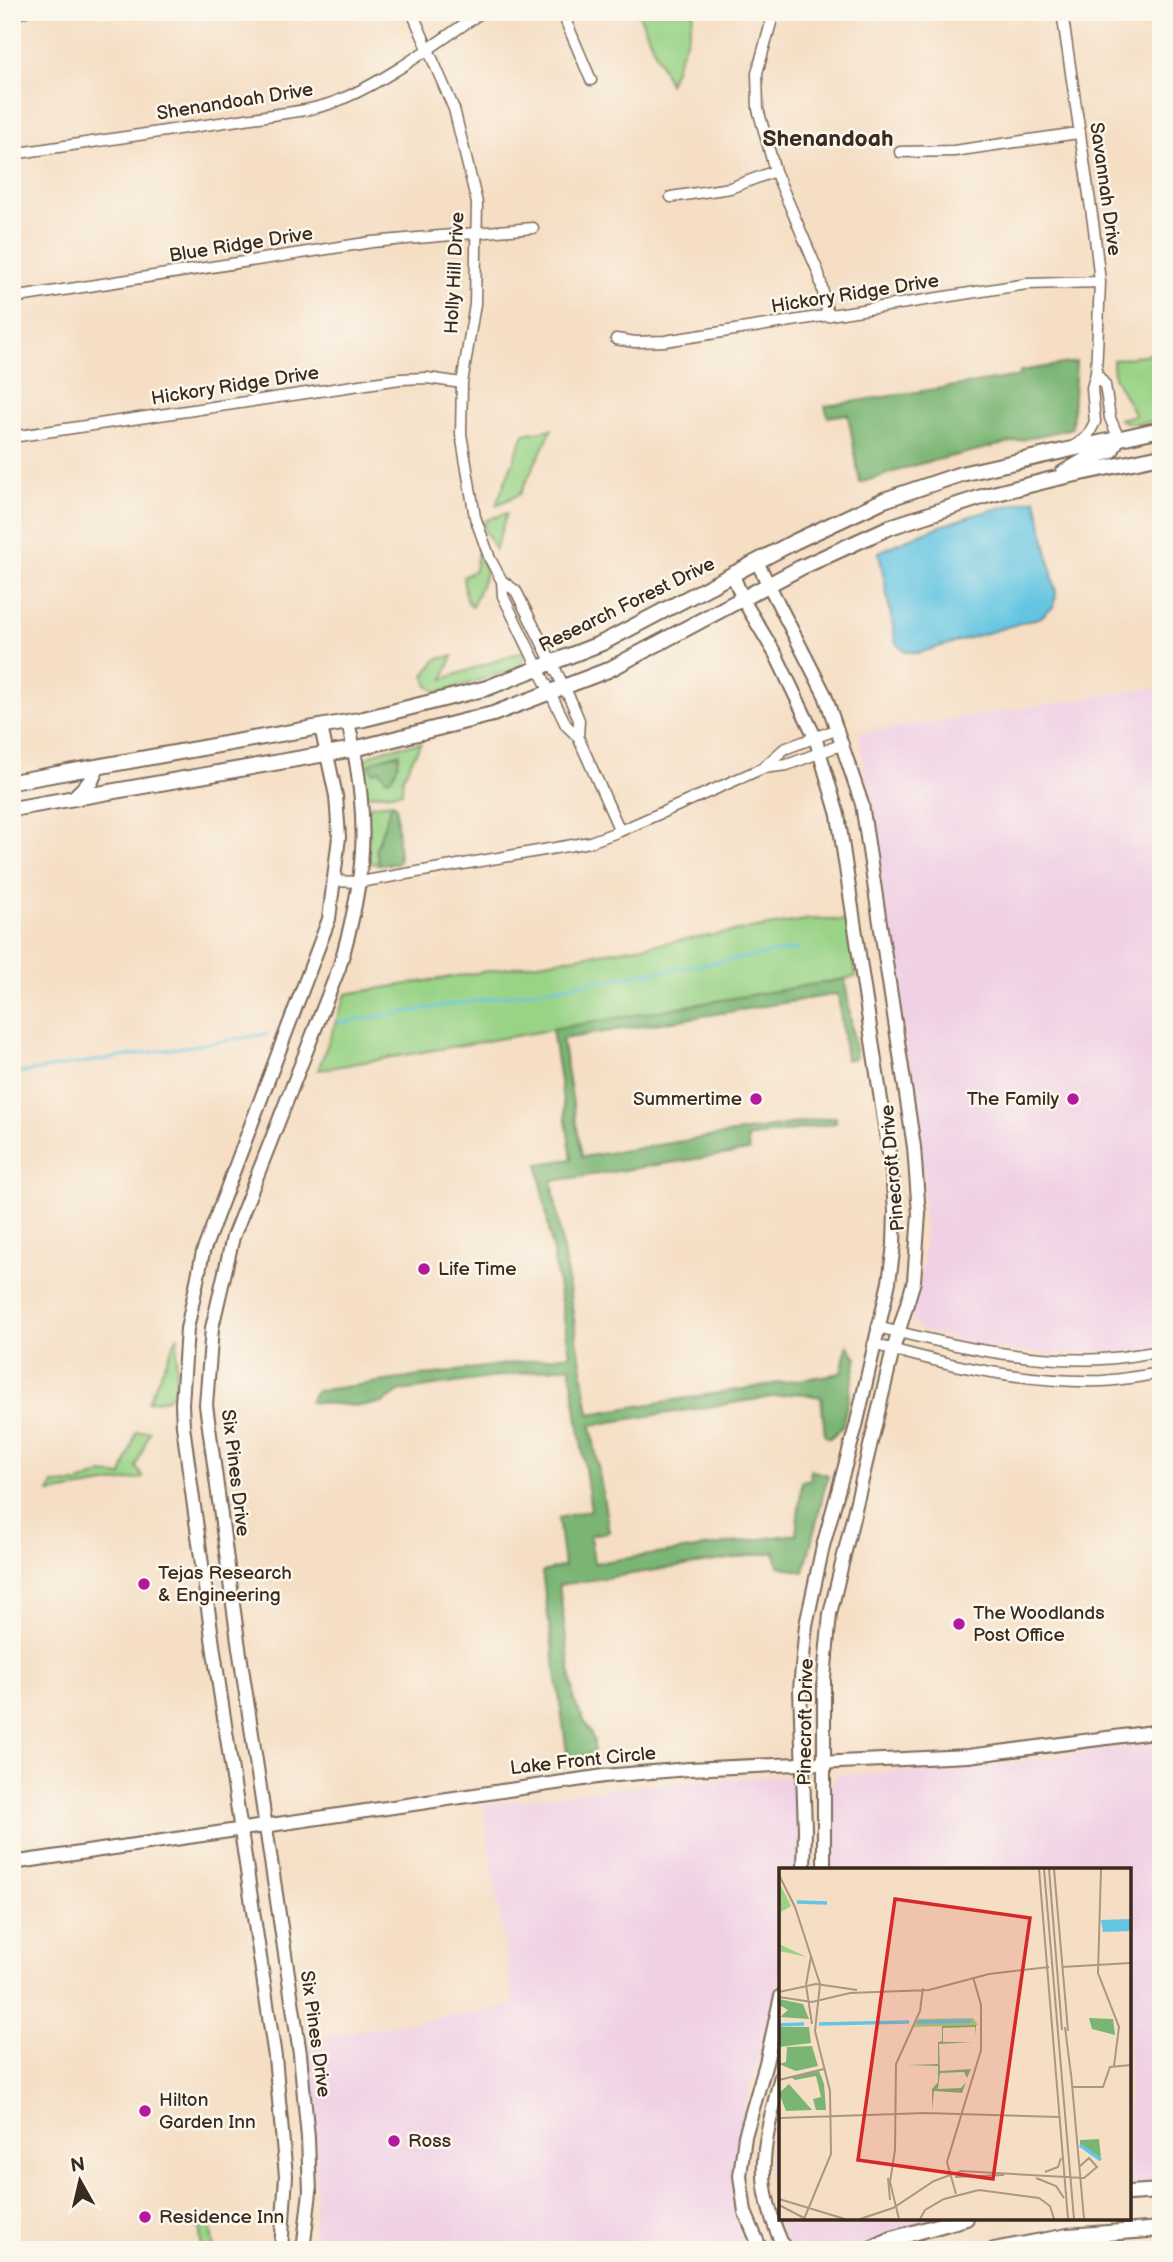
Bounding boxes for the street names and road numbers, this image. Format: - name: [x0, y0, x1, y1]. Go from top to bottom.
- street label: Shenandoah Drive: [155, 78, 315, 126]
- street label: Savannah Drive: [1084, 121, 1126, 257]
- street label: Holly Hill Drive: [440, 211, 470, 335]
- street label: Blue Ridge Drive: [168, 222, 314, 268]
- street label: Hickory Ridge Drive: [770, 269, 940, 319]
- street label: Hickory Ridge Drive: [150, 361, 320, 411]
- street label: Research Forest Drive: [535, 552, 719, 658]
- street label: Pinecroft Drive: [876, 1104, 910, 1232]
- street label: Six Pines Drive: [216, 1408, 254, 1538]
- street label: Pinecroft Drive: [793, 1658, 819, 1786]
- street label: Lake Front Circle: [509, 1742, 657, 1780]
- street label: Six Pines Drive: [295, 1969, 335, 2099]

